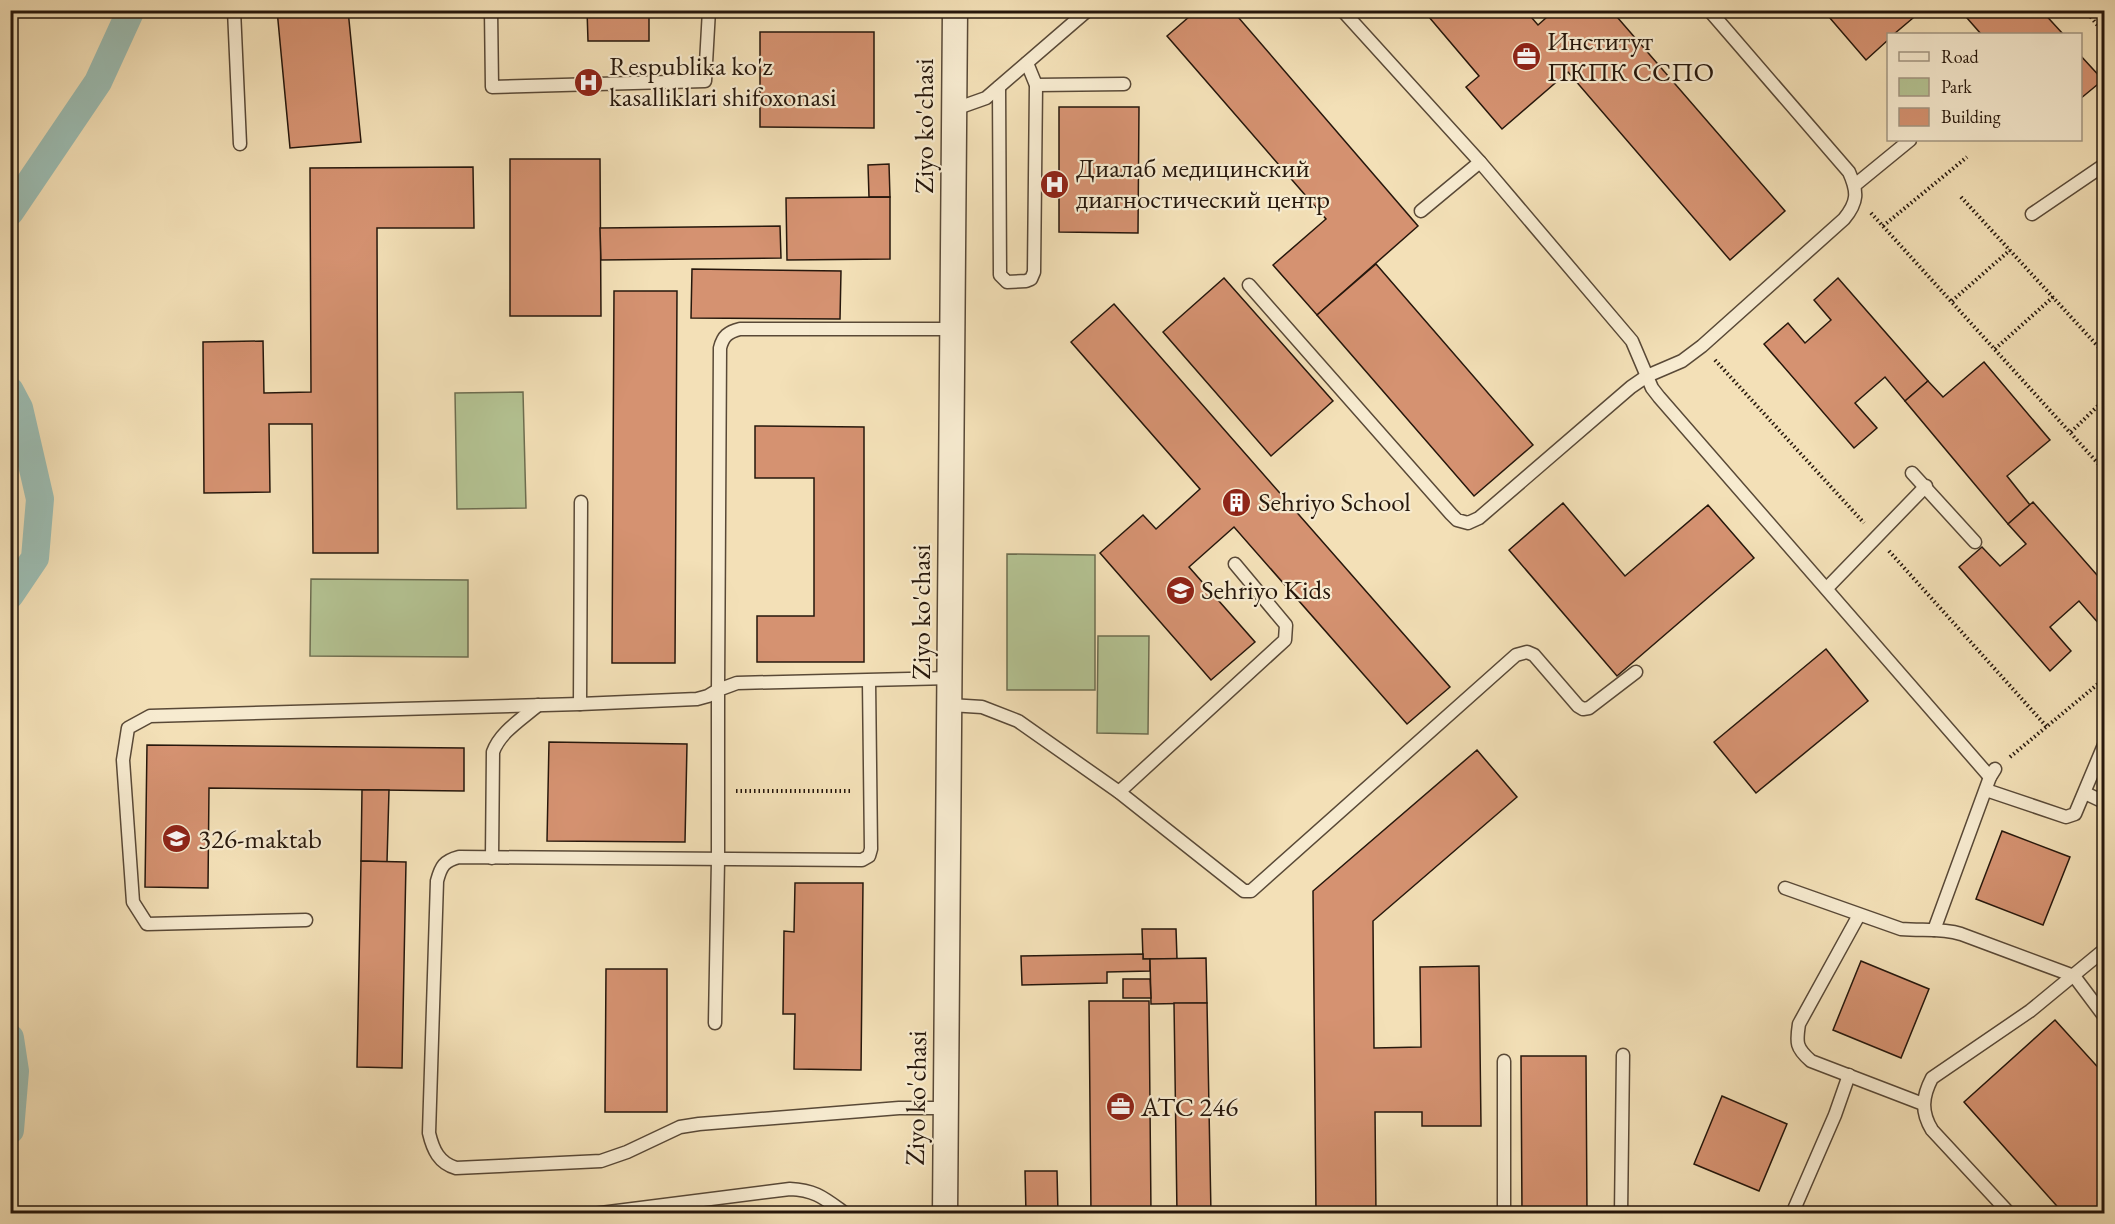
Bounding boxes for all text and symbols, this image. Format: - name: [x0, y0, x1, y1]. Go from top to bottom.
- place label: Институт ПКПК ССПО: [1547, 23, 1714, 89]
- legend: [1887, 33, 2082, 141]
- office icon: Институт ПКПК ССПО: [1510, 41, 1542, 73]
- text: Road: [1941, 45, 1980, 68]
- place label: Respublika ko'z kasalliklari shifoxonasi: [609, 48, 837, 114]
- street label: Ziyo ko'chasi: [906, 58, 941, 194]
- hospital icon: Respublika ko'z kasalliklari shifoxonasi: [572, 66, 604, 98]
- text: Park: [1941, 75, 1972, 98]
- text: Building: [1941, 105, 2001, 128]
- place label: Диалаб медицинский диагностический центр: [1076, 150, 1330, 216]
- hospital icon: Диалаб медицинский диагностический центр: [1039, 168, 1071, 200]
- place label: Sehriyo School: [1258, 484, 1411, 519]
- building icon: Sehriyo School: [1221, 486, 1253, 518]
- street label: Ziyo ko'chasi: [903, 544, 938, 680]
- place label: Sehriyo Kids: [1201, 572, 1331, 607]
- school or university icon: Sehriyo Kids: [1164, 574, 1196, 606]
- place label: 326-maktab: [198, 821, 322, 856]
- school or university icon: 326-maktab: [161, 823, 193, 855]
- street label: Ziyo ko'chasi: [897, 1030, 934, 1166]
- place label: АТС 246: [1140, 1089, 1238, 1124]
- office icon: АТС 246: [1104, 1091, 1136, 1123]

